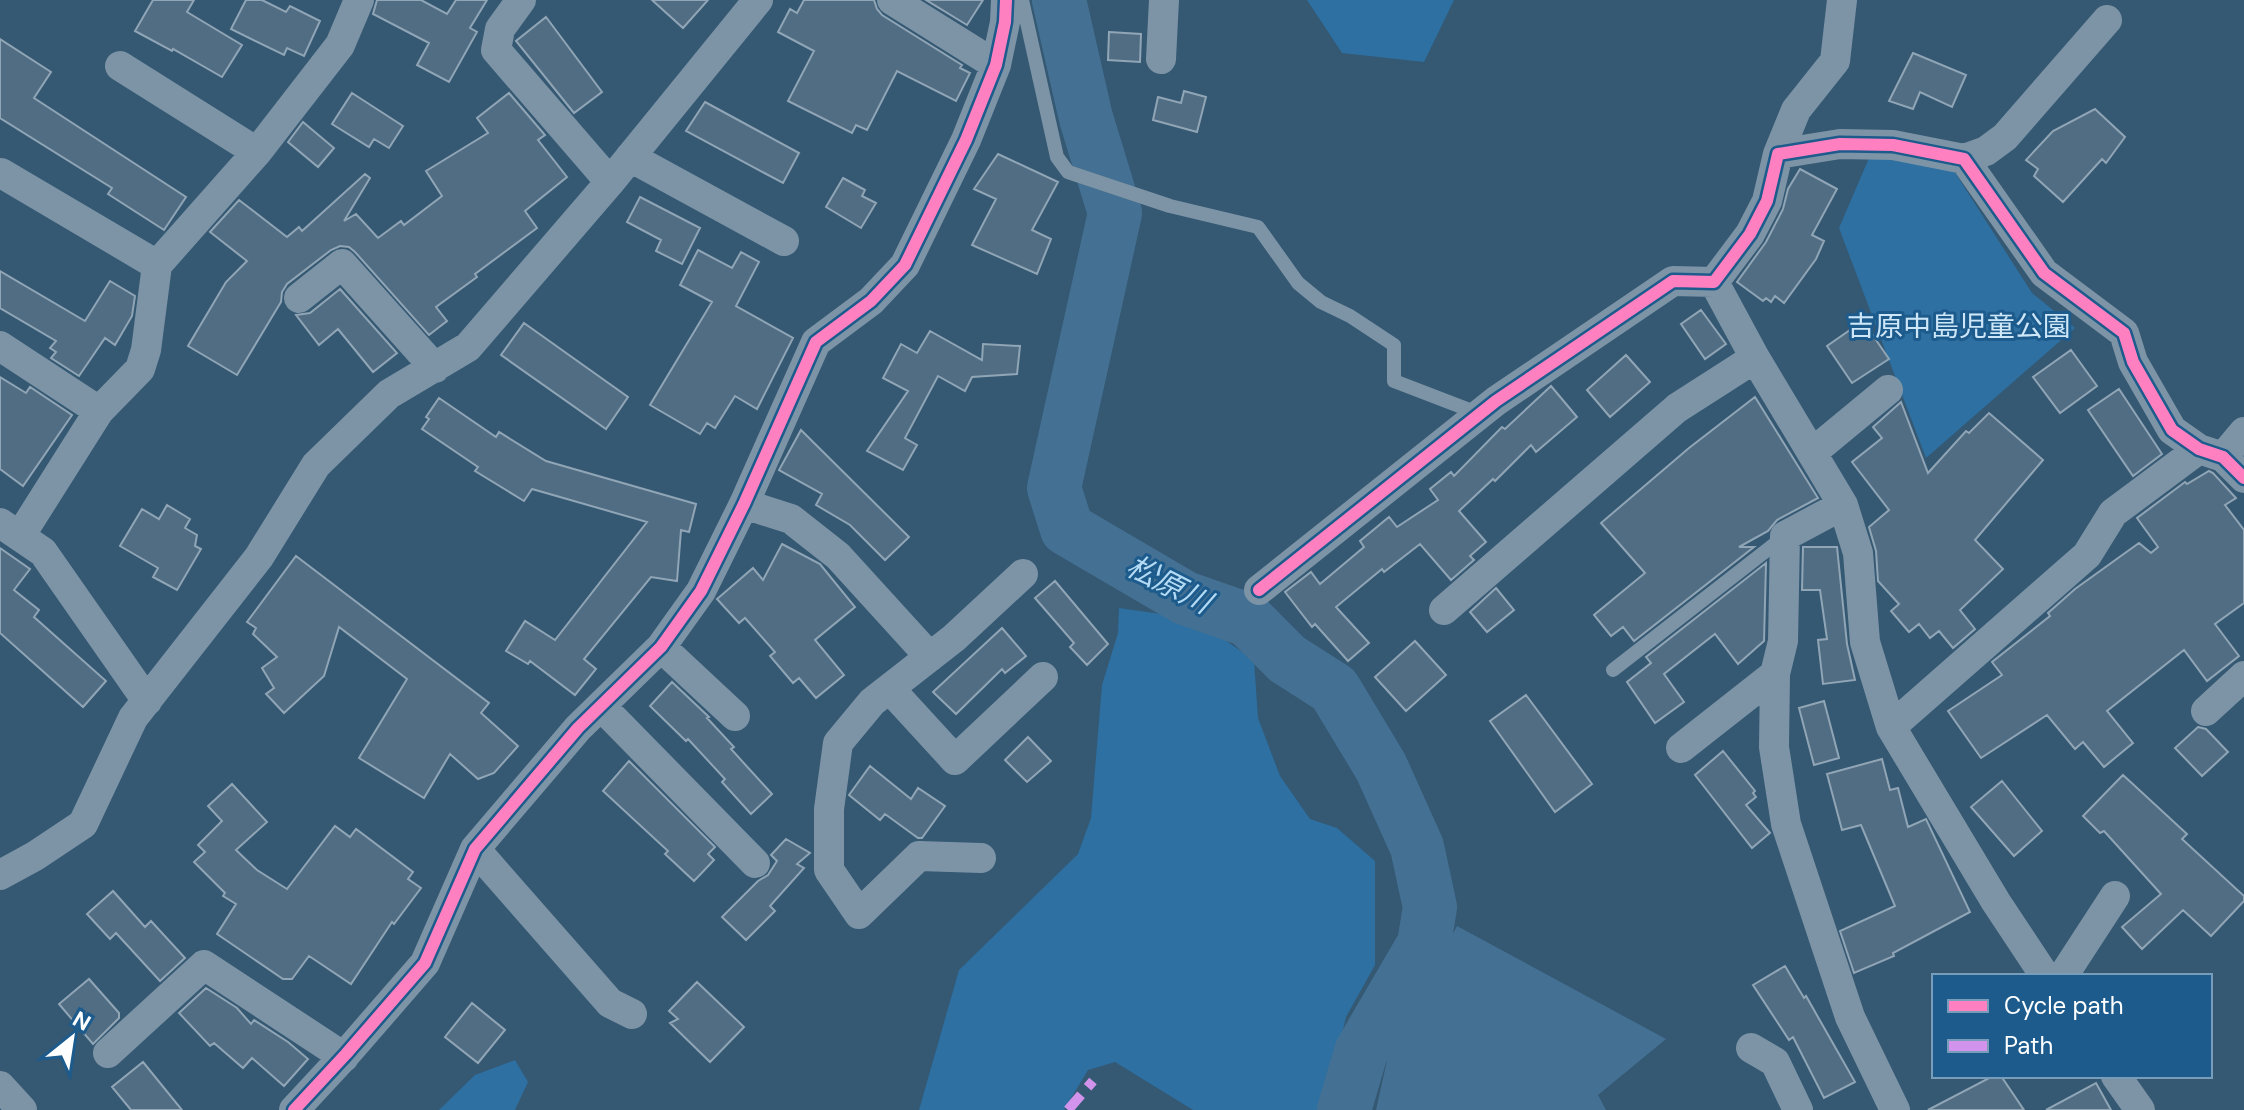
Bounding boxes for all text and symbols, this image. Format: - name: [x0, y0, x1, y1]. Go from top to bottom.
- park label: 吉原中島児童公園: [1847, 308, 2071, 345]
- water label: 松原川: [1120, 546, 1221, 623]
- legend: [1932, 974, 2212, 1078]
- text: Cycle path: [2004, 990, 2123, 1021]
- north arrow: [32, 998, 112, 1078]
- text: N: [68, 1005, 96, 1038]
- text: Path: [2004, 1030, 2053, 1061]

